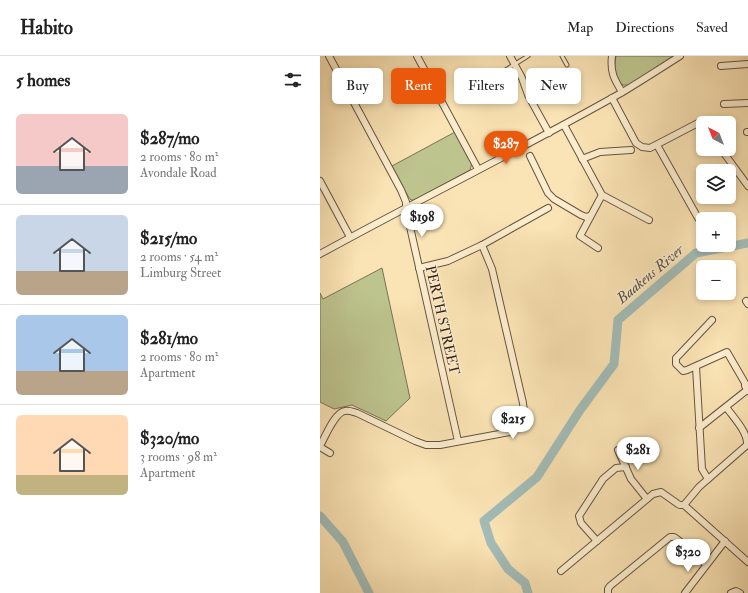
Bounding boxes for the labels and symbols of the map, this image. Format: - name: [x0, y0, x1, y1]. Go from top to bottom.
- north arrow: [696, 116, 736, 156]
- pin: $287: [482, 131, 530, 165]
- pin: $198: [398, 204, 446, 238]
- water label: Baakens River: [612, 240, 689, 309]
- street label: PERTH STREET: [422, 264, 463, 377]
- pin: $215: [489, 406, 537, 440]
- pin: $281: [614, 437, 662, 471]
- pin: $320: [664, 539, 712, 573]

